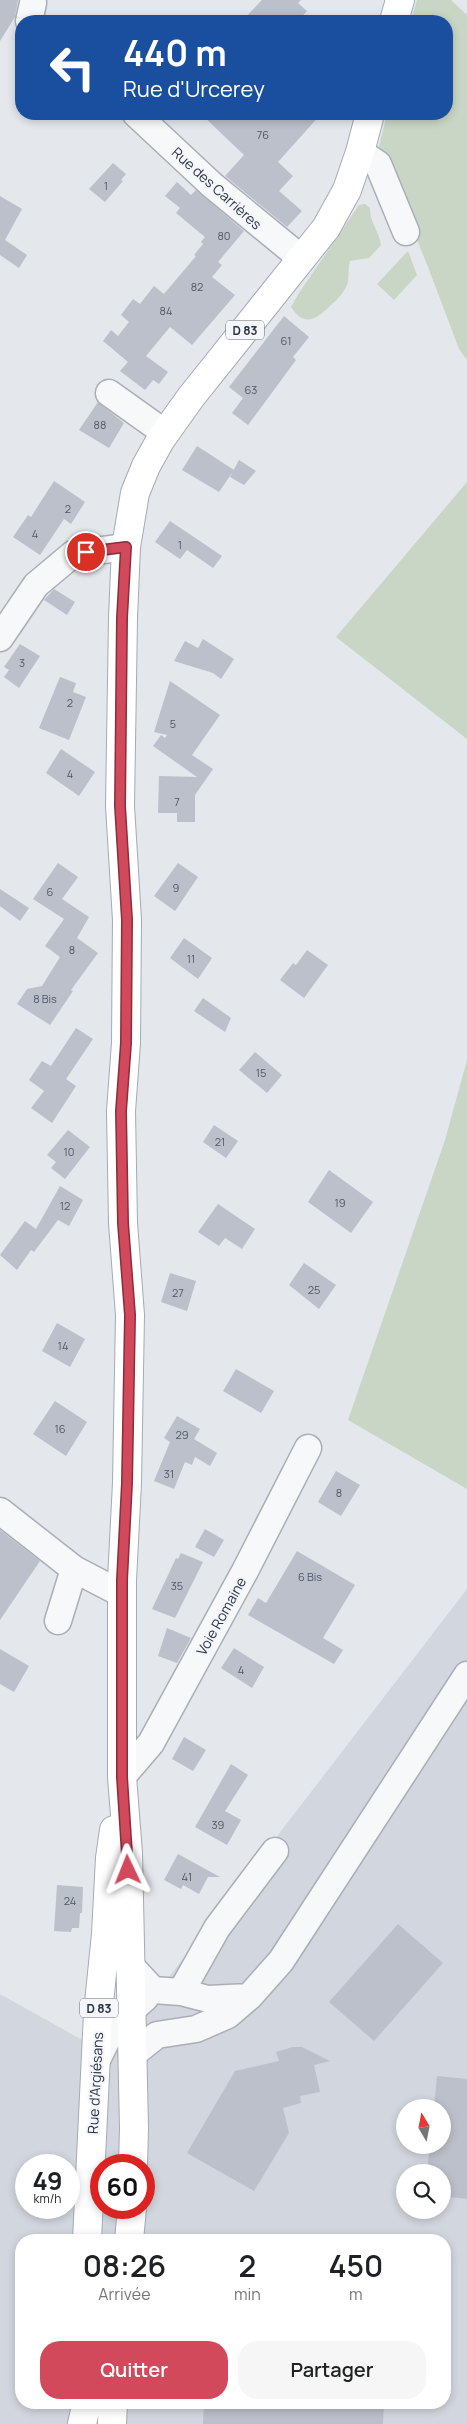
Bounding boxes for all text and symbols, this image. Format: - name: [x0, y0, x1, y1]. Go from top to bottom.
- text: 440 m: [123, 29, 227, 77]
- icon: left: [40, 35, 105, 100]
- text: Rue d'Urcerey: [123, 74, 265, 104]
- house number: 76: [257, 127, 269, 142]
- street label: Rue des Carrières: [168, 143, 266, 233]
- house number: 1: [104, 178, 108, 193]
- house number: 80: [217, 228, 231, 243]
- house number: 82: [191, 279, 203, 294]
- house number: 84: [160, 303, 172, 318]
- road number: D 83: [226, 320, 264, 340]
- house number: 61: [281, 333, 291, 348]
- house number: 63: [245, 382, 257, 397]
- house number: 88: [94, 417, 106, 432]
- house number: 2: [65, 501, 71, 516]
- house number: 4: [32, 526, 38, 541]
- pin: [65, 531, 107, 573]
- house number: 1: [178, 537, 182, 552]
- icon: arrive: [72, 538, 100, 566]
- house number: 3: [19, 655, 25, 670]
- house number: 2: [67, 695, 73, 710]
- house number: 5: [170, 716, 176, 731]
- house number: 4: [67, 766, 73, 781]
- house number: 7: [174, 794, 180, 809]
- house number: 9: [173, 880, 180, 895]
- house number: 6: [47, 884, 54, 899]
- house number: 8: [69, 942, 75, 957]
- house number: 11: [187, 951, 195, 966]
- house number: 8 Bis: [33, 991, 57, 1006]
- house number: 15: [256, 1065, 266, 1080]
- house number: 21: [215, 1134, 225, 1149]
- house number: 10: [63, 1144, 75, 1159]
- house number: 19: [334, 1195, 346, 1210]
- house number: 12: [60, 1198, 70, 1213]
- house number: 25: [308, 1282, 320, 1297]
- house number: 27: [172, 1285, 184, 1300]
- house number: 14: [58, 1338, 68, 1353]
- house number: 16: [54, 1421, 66, 1436]
- house number: 29: [175, 1427, 189, 1442]
- house number: 31: [164, 1466, 174, 1481]
- house number: 8: [336, 1485, 342, 1500]
- house number: 6 Bis: [298, 1569, 322, 1584]
- street label: Voie Romaine: [192, 1574, 250, 1658]
- house number: 35: [171, 1578, 183, 1593]
- house number: 4: [238, 1662, 244, 1677]
- house number: 39: [212, 1817, 225, 1832]
- position arrow: [101, 1843, 153, 1895]
- house number: 41: [182, 1869, 192, 1884]
- house number: 24: [64, 1893, 76, 1908]
- road number: D 83: [80, 1999, 118, 2018]
- street label: Rue d'Argiésans: [83, 2032, 107, 2134]
- north arrow: [396, 2099, 451, 2154]
- map controls: [396, 2099, 451, 2219]
- speed limit sign: 60: [90, 2154, 155, 2219]
- text: 49: [32, 2163, 63, 2198]
- button: search: [396, 2164, 451, 2219]
- text: km/h: [34, 2190, 61, 2207]
- text: 08:26: [83, 2245, 166, 2286]
- text: 2: [238, 2245, 256, 2286]
- text: 450: [328, 2245, 383, 2286]
- text: Arrivée: [98, 2283, 151, 2305]
- text: min: [234, 2283, 261, 2305]
- text: m: [349, 2283, 363, 2305]
- button: Quitter: [40, 2341, 228, 2399]
- button: Partager: [238, 2341, 426, 2399]

